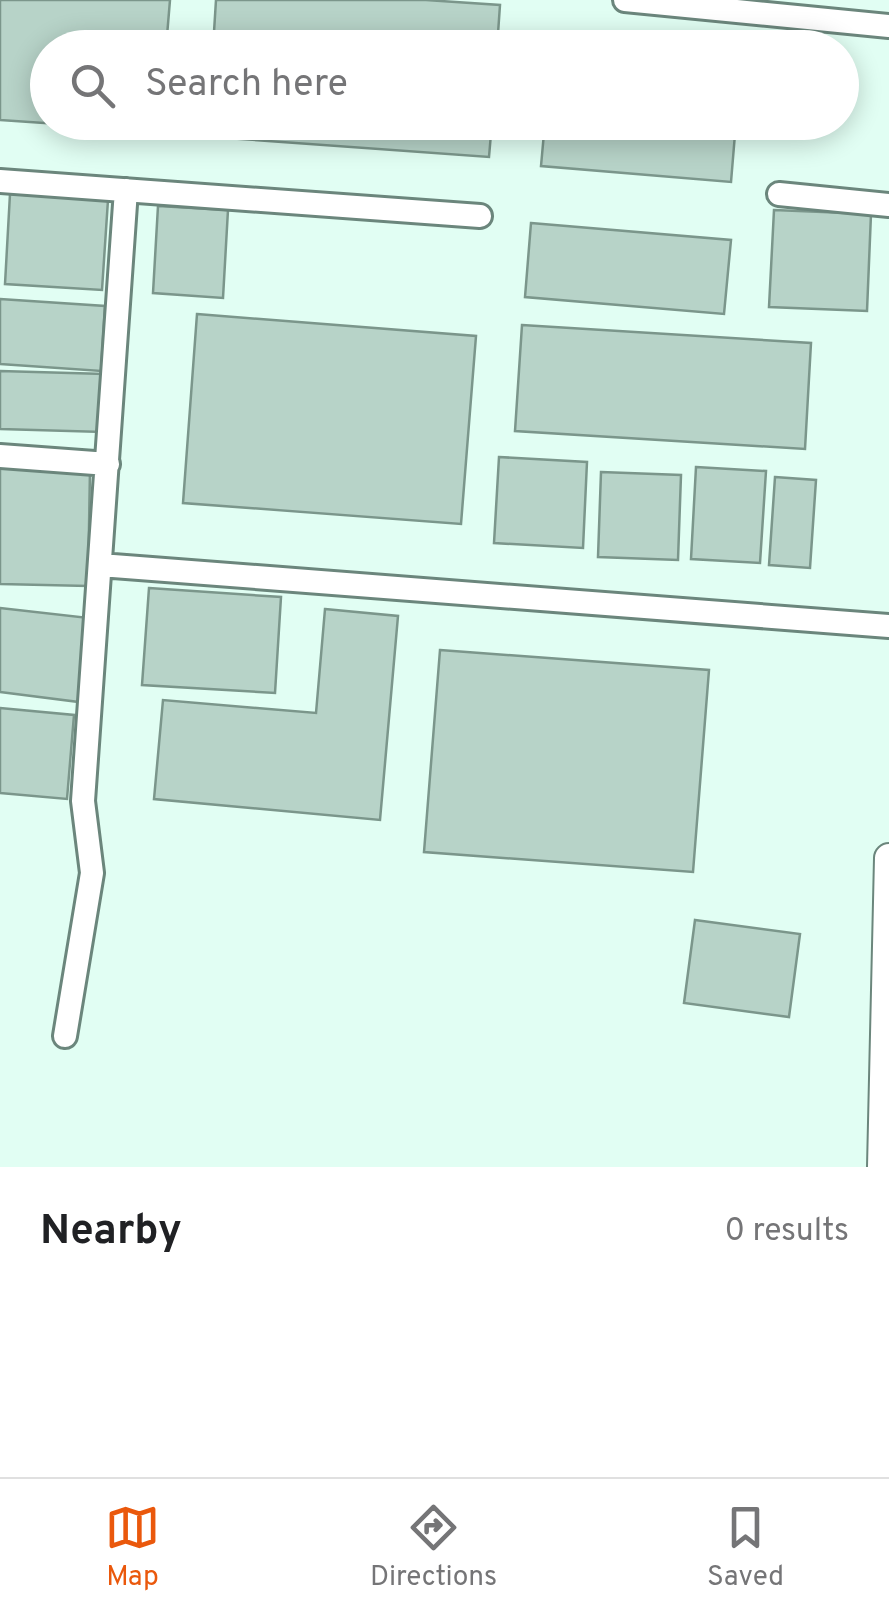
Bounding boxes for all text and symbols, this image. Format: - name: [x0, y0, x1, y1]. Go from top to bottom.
- search box: [30, 30, 859, 140]
- icon: search: [65, 58, 120, 113]
- text: Search here: [145, 61, 348, 110]
- text: Nearby: [40, 1206, 182, 1259]
- text: 0 results: [724, 1212, 849, 1252]
- tab: Map: [105, 1500, 160, 1596]
- tab: Directions: [370, 1500, 497, 1596]
- tab: Saved: [707, 1500, 784, 1596]

